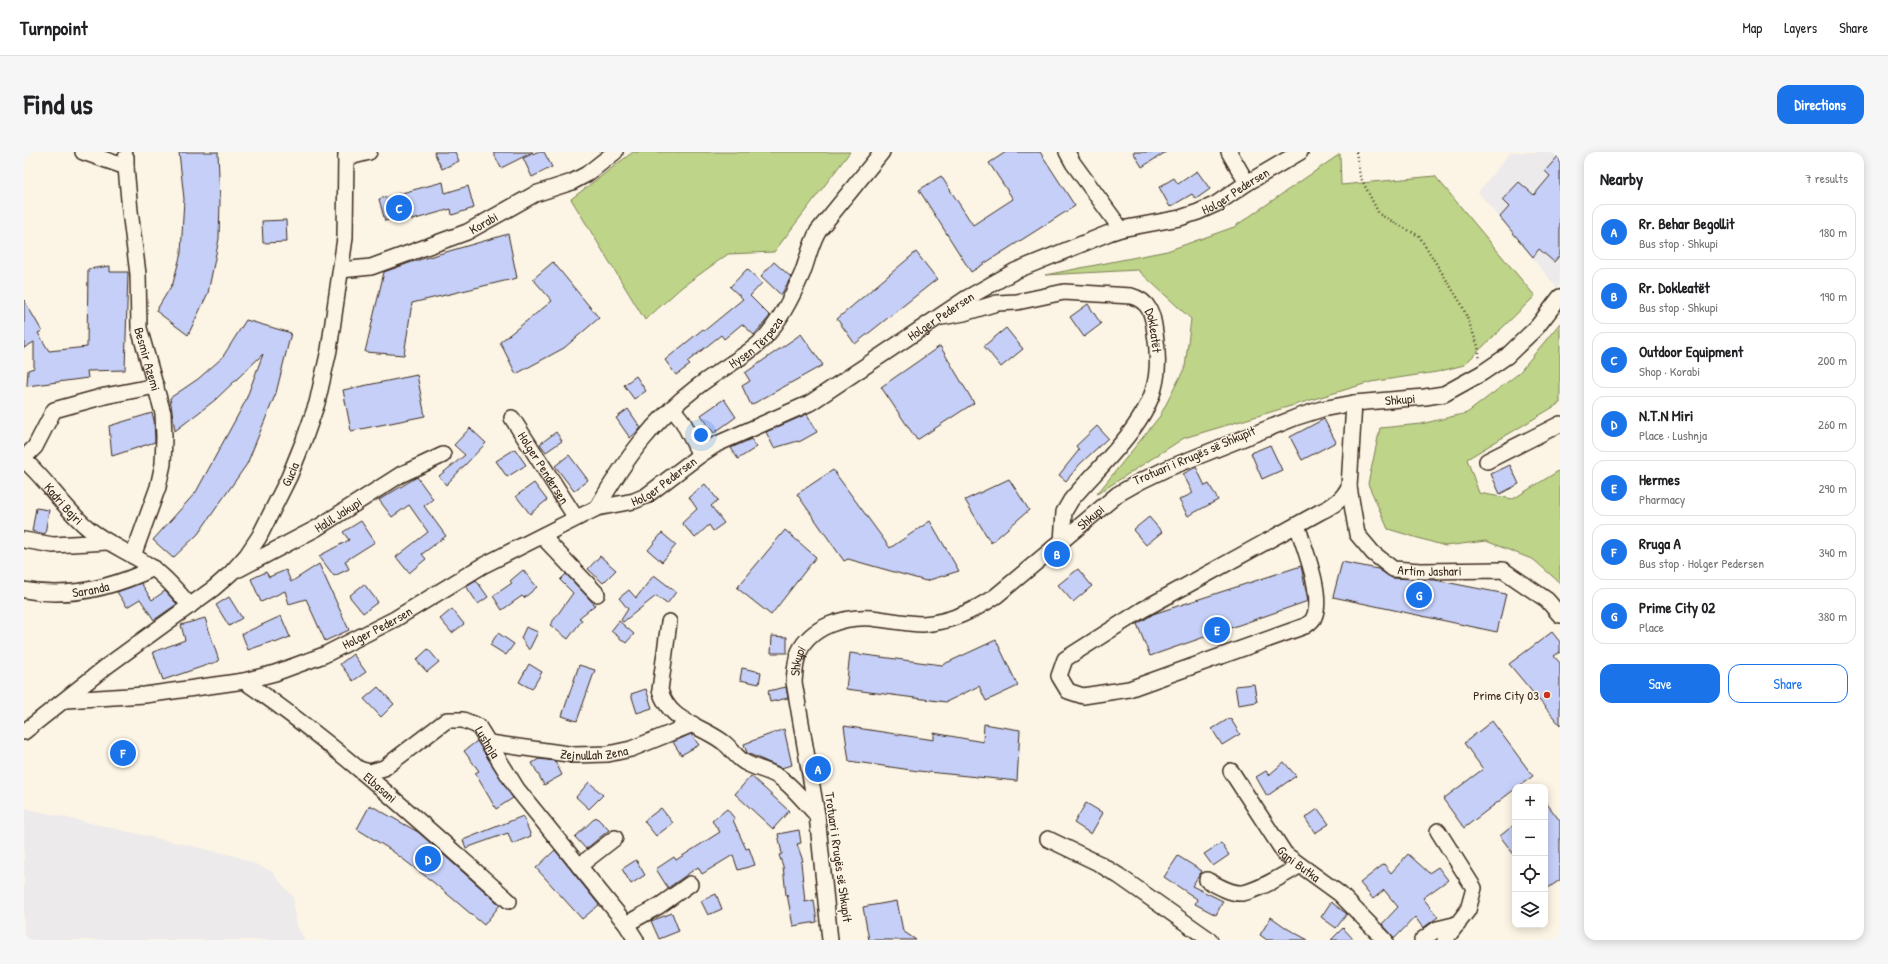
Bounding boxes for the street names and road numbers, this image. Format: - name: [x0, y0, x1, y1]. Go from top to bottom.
- street label: Holger Pedersen: [1199, 163, 1273, 218]
- street label: Korabi: [466, 208, 501, 238]
- street label: Holger Pedersen: [904, 287, 977, 344]
- street label: Dokleatët: [1141, 305, 1166, 354]
- street label: Hysen Tërpeza: [725, 313, 787, 372]
- street label: Besmir Azemi: [130, 325, 165, 393]
- street label: Shkupi: [1384, 389, 1416, 409]
- street label: Trotuari i Rrugës së Shkupit: [1130, 421, 1258, 489]
- street label: Holger Pendersen: [514, 428, 574, 507]
- street label: Holger Pedersen: [628, 452, 700, 510]
- street label: Gucia: [277, 459, 303, 489]
- street label: Kadri Bajri: [40, 479, 87, 529]
- street label: Halil Jakupi: [311, 493, 365, 536]
- street label: Shkupi: [1073, 500, 1108, 534]
- street label: Artim Jashari: [1397, 560, 1462, 580]
- street label: Saranda: [71, 577, 111, 601]
- street label: Holger Pedersen: [339, 602, 415, 653]
- street label: Shkupi: [786, 642, 810, 677]
- street label: Lushnja: [471, 723, 505, 761]
- street label: Zejnullah Zena: [559, 741, 630, 764]
- street label: Elbasani: [360, 768, 401, 807]
- street label: Trotuari i Rrugës së Shkupit: [821, 791, 857, 924]
- street label: Gani Butka: [1273, 842, 1324, 886]

